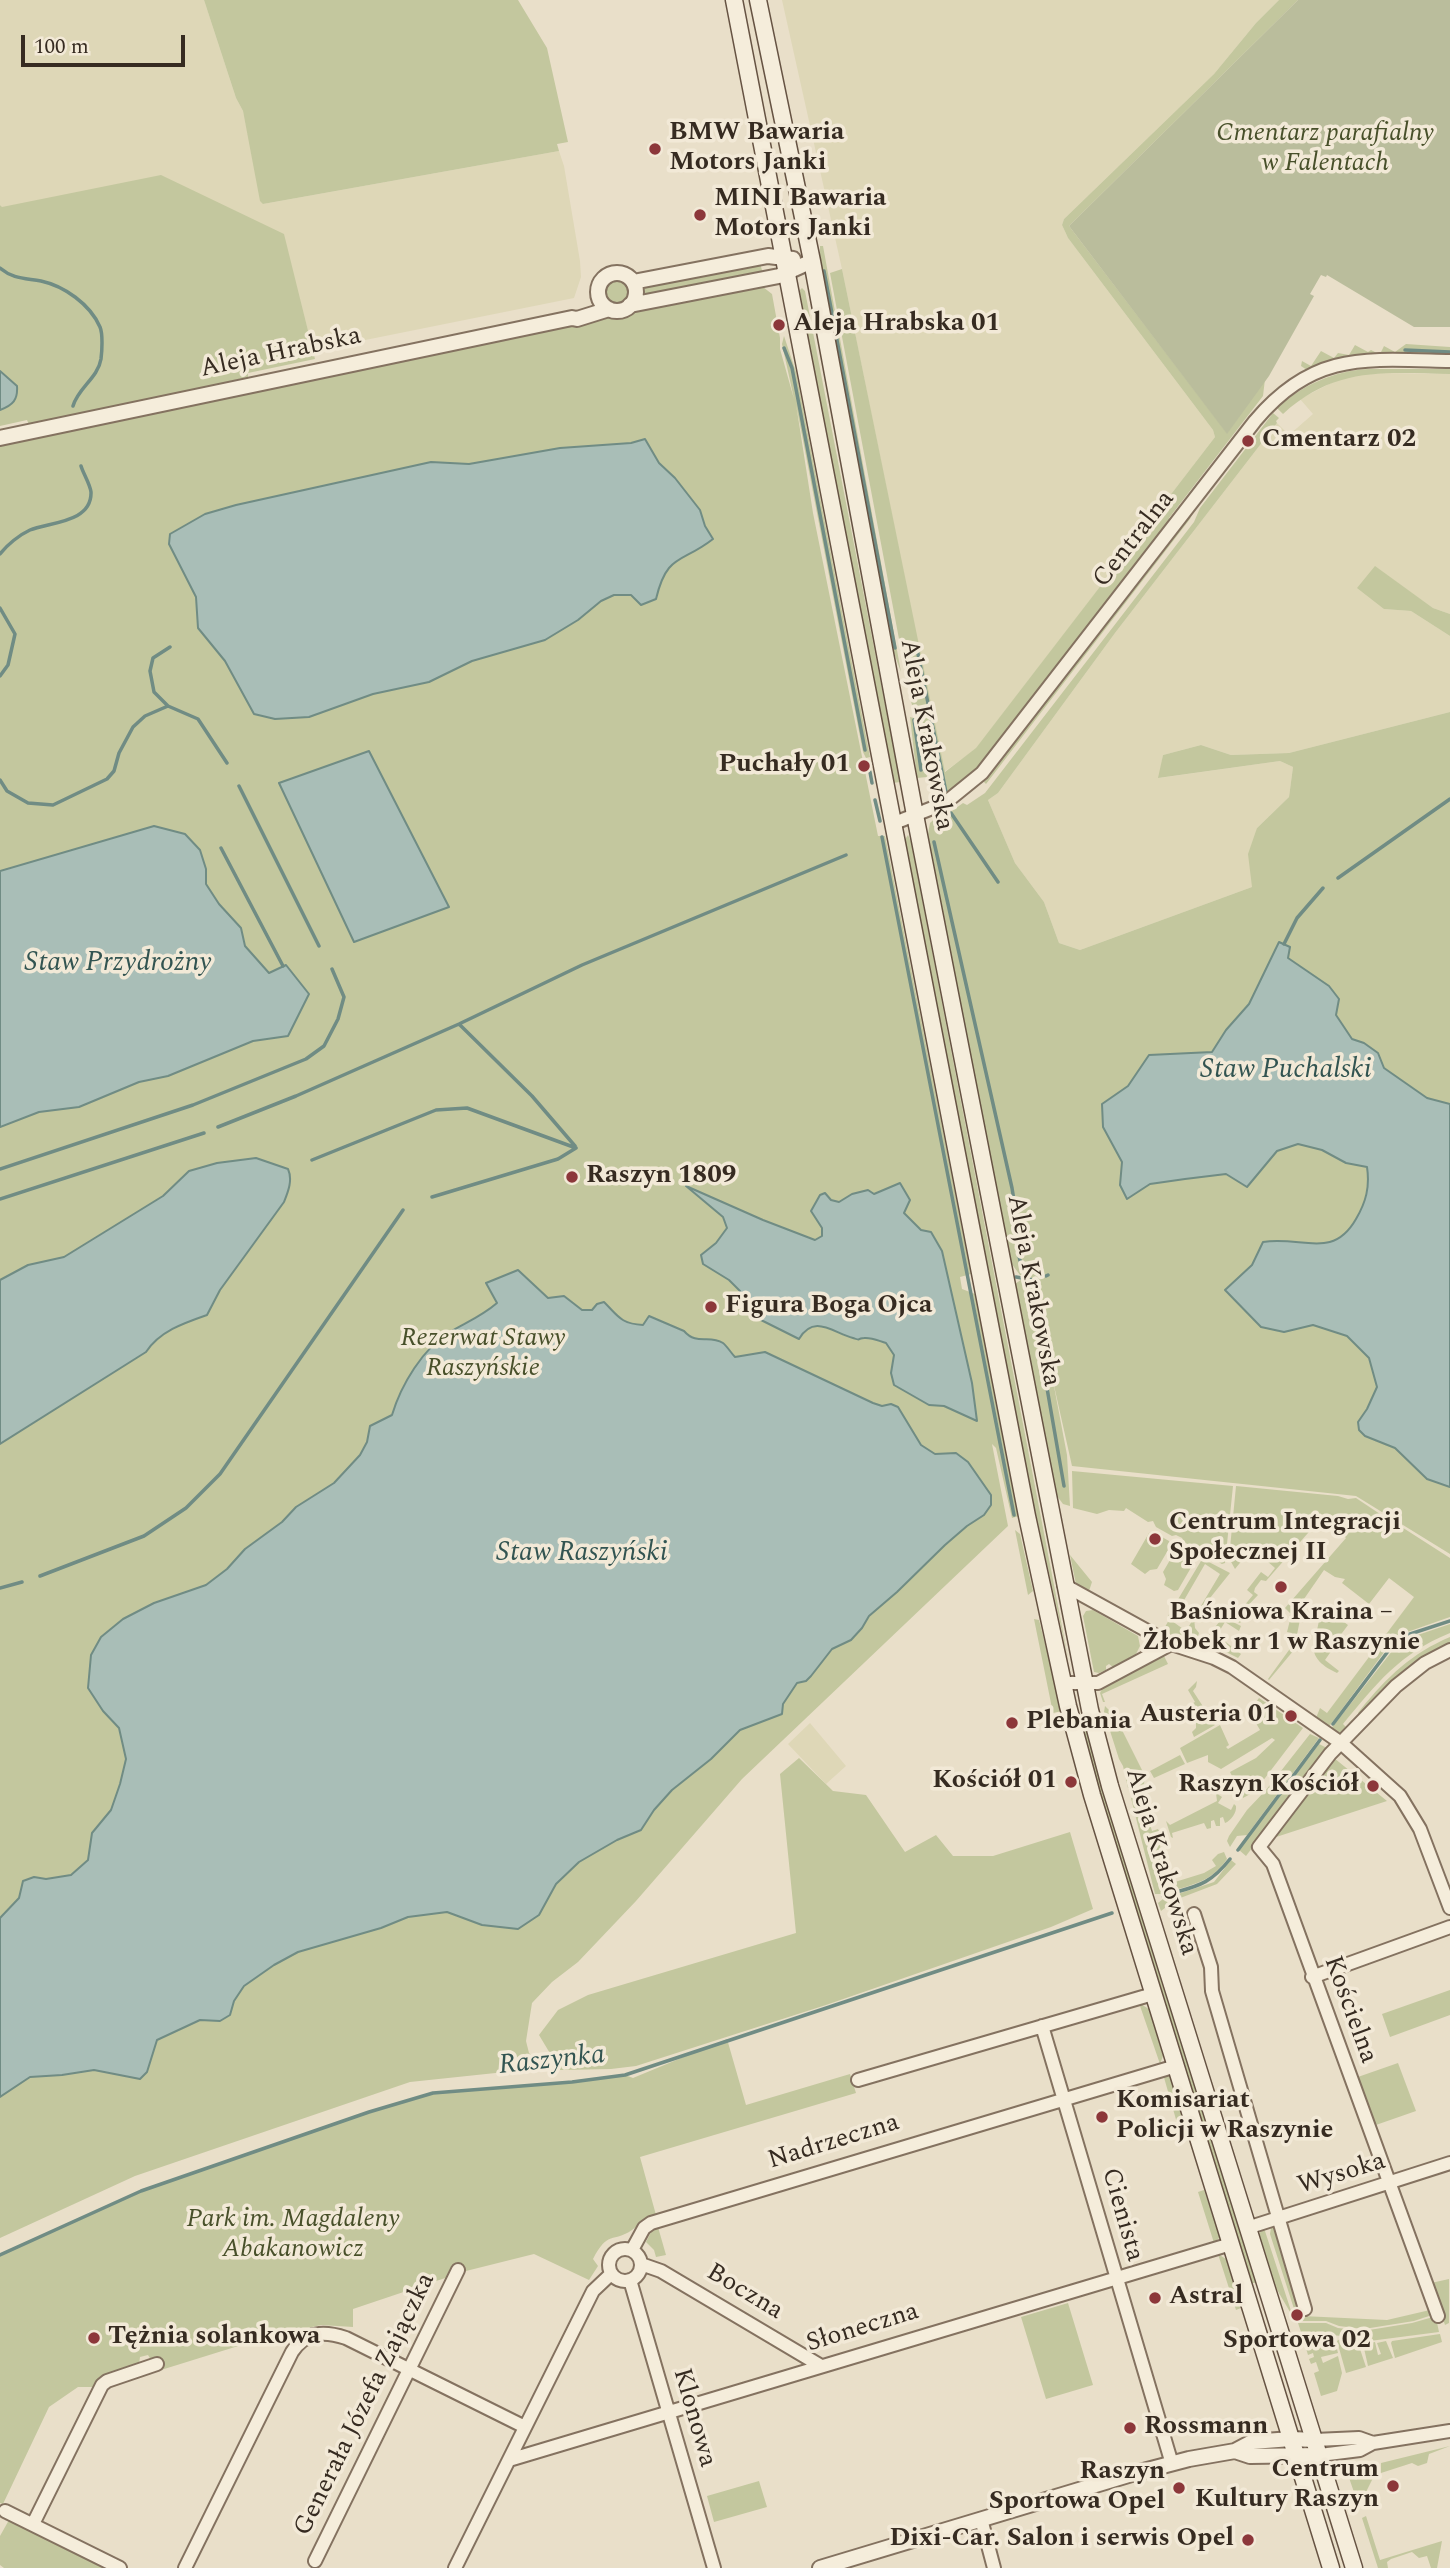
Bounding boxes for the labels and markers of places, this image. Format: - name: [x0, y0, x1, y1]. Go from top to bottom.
- place label: BMW Bawaria Motors Janki: [669, 118, 844, 180]
- marker: BMW Bawaria Motors Janki: [647, 141, 663, 157]
- place label: MINI Bawaria Motors Janki: [714, 184, 886, 246]
- marker: MINI Bawaria Motors Janki: [692, 207, 708, 223]
- place label: Aleja Hrabska 01: [793, 309, 1000, 341]
- marker: Aleja Hrabska 01: [771, 317, 787, 333]
- place label: Cmentarz 02: [1262, 425, 1416, 457]
- marker: Cmentarz 02: [1240, 433, 1256, 449]
- place label: Puchały 01: [719, 750, 850, 782]
- marker: Puchały 01: [856, 758, 872, 774]
- place label: Raszyn 1809: [586, 1161, 736, 1193]
- marker: Raszyn 1809: [564, 1169, 580, 1185]
- place label: Figura Boga Ojca: [725, 1291, 932, 1323]
- marker: Figura Boga Ojca: [703, 1299, 719, 1315]
- place label: Centrum Integracji Społecznej II: [1169, 1508, 1401, 1570]
- marker: Centrum Integracji Społecznej II: [1147, 1531, 1163, 1547]
- marker: Baśniowa Kraina – Żłobek nr 1 w Raszynie: [1273, 1579, 1289, 1595]
- place label: Baśniowa Kraina – Żłobek nr 1 w Raszynie: [1142, 1598, 1420, 1660]
- place label: Austeria 01: [1139, 1700, 1277, 1732]
- place label: Plebania: [1026, 1707, 1132, 1739]
- marker: Austeria 01: [1283, 1708, 1299, 1724]
- marker: Plebania: [1004, 1715, 1020, 1731]
- place label: Kościół 01: [932, 1766, 1057, 1798]
- place label: Raszyn Kościół: [1178, 1770, 1359, 1802]
- marker: Kościół 01: [1063, 1774, 1079, 1790]
- marker: Raszyn Kościół: [1365, 1778, 1381, 1794]
- place label: Komisariat Policji w Raszynie: [1116, 2086, 1333, 2148]
- marker: Komisariat Policji w Raszynie: [1094, 2109, 1110, 2125]
- place label: Astral: [1169, 2282, 1243, 2314]
- marker: Astral: [1147, 2290, 1163, 2306]
- marker: Sportowa 02: [1289, 2307, 1305, 2323]
- place label: Tężnia solankowa: [108, 2322, 320, 2354]
- place label: Sportowa 02: [1223, 2326, 1371, 2358]
- marker: Tężnia solankowa: [86, 2330, 102, 2346]
- place label: Rossmann: [1144, 2412, 1268, 2444]
- marker: Rossmann: [1122, 2420, 1138, 2436]
- place label: Centrum Kultury Raszyn: [1195, 2455, 1379, 2516]
- place label: Raszyn Sportowa Opel: [989, 2457, 1165, 2518]
- marker: Centrum Kultury Raszyn: [1385, 2478, 1401, 2494]
- marker: Raszyn Sportowa Opel: [1171, 2480, 1187, 2496]
- place label: Dixi-Car. Salon i serwis Opel: [889, 2524, 1234, 2556]
- marker: Dixi-Car. Salon i serwis Opel: [1240, 2532, 1256, 2548]

